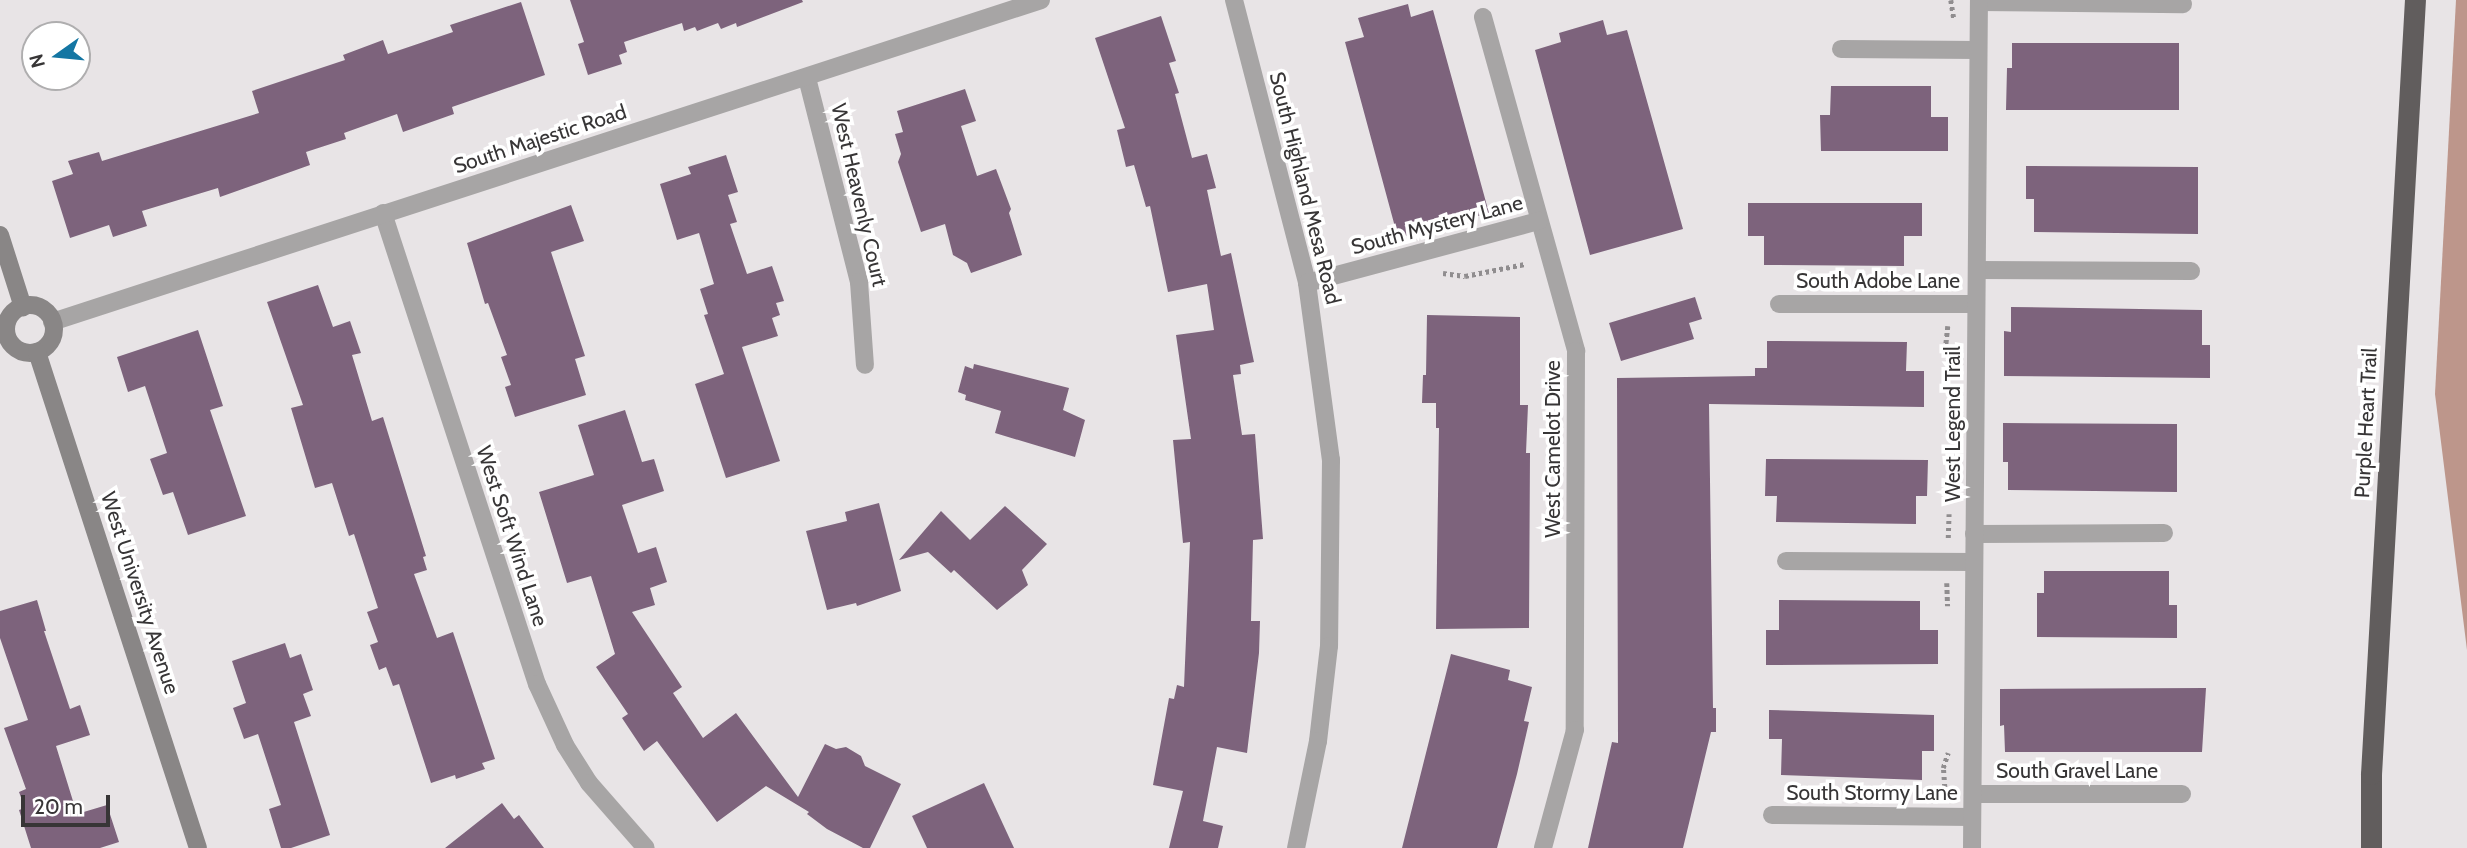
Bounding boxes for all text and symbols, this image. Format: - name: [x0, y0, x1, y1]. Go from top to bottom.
- north arrow: [21, 21, 91, 91]
- text: N: [24, 52, 50, 71]
- street label: South Highland Mesa Road: [1264, 69, 1346, 307]
- street label: South Majestic Road: [450, 99, 630, 179]
- street label: West Heavenly Court: [826, 101, 892, 289]
- street label: South Mystery Lane: [1348, 190, 1526, 260]
- street label: South Adobe Lane: [1796, 268, 1960, 294]
- street label: West Legend Trail: [1940, 346, 1966, 502]
- street label: Purple Heart Trail: [2349, 347, 2383, 499]
- street label: West Camelot Drive: [1540, 360, 1566, 538]
- street label: West Soft Wind Lane: [471, 443, 553, 629]
- street label: West University Avenue: [95, 489, 185, 697]
- street label: South Gravel Lane: [1996, 758, 2158, 784]
- street label: South Stormy Lane: [1786, 780, 1958, 806]
- scale bar: [24, 782, 114, 826]
- text: 20 m: [34, 794, 83, 819]

